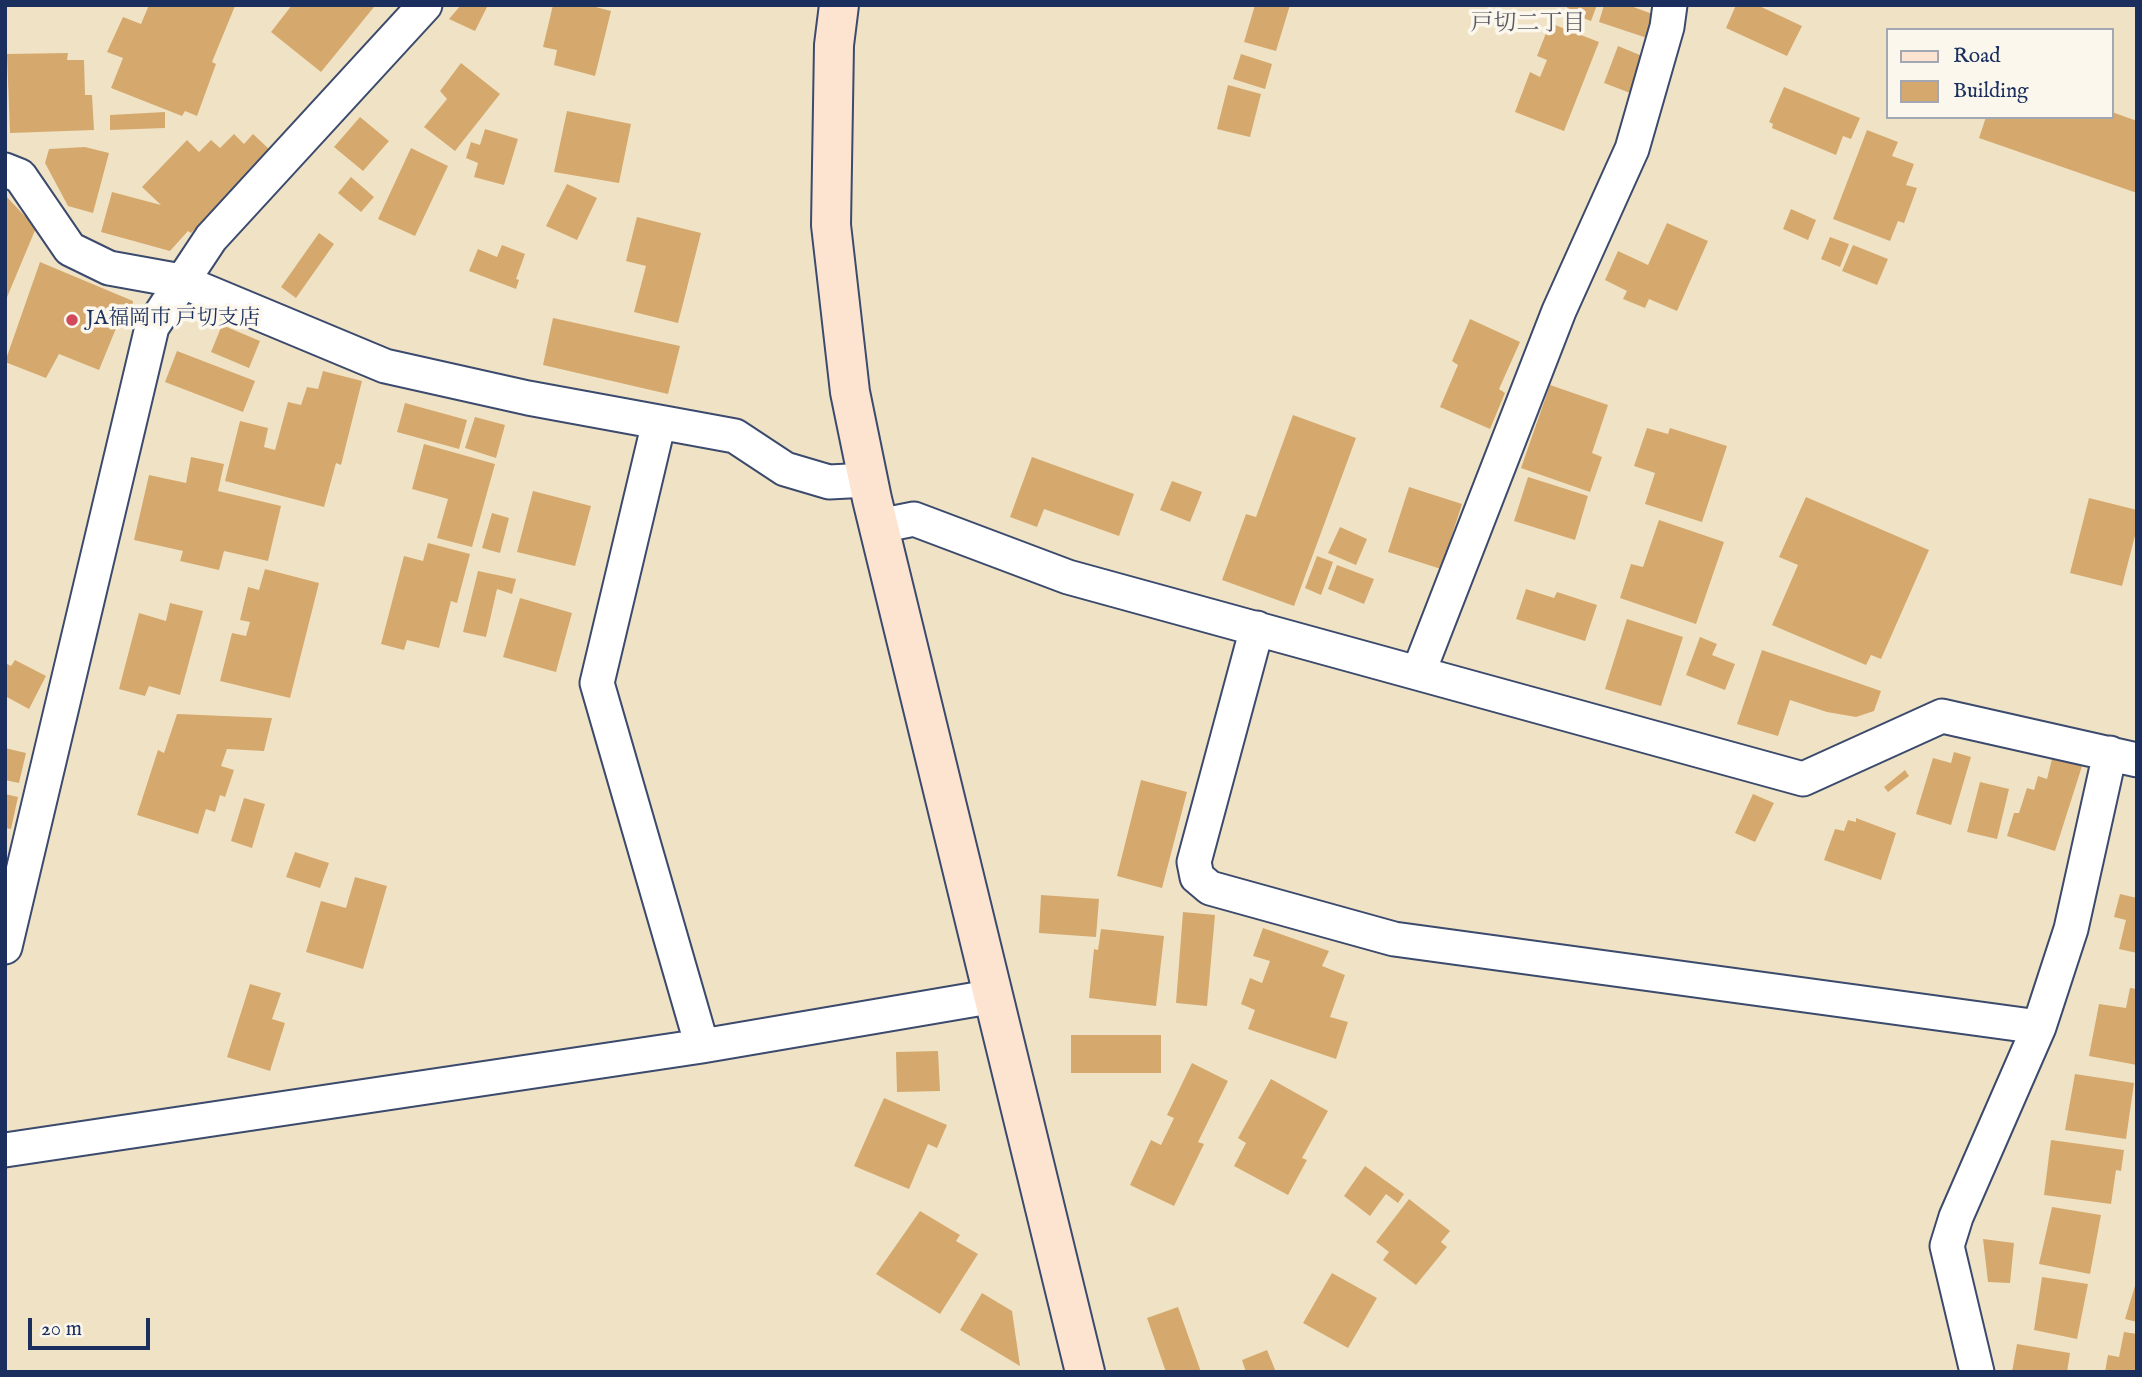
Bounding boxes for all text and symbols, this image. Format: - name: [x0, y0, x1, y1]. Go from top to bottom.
- district label: 戸切二丁目: [1471, 11, 1585, 39]
- legend: [1886, 28, 2114, 119]
- text: Road: [1953, 43, 2000, 70]
- text: Building: [1953, 78, 2028, 105]
- place label: JA福岡市 戸切支店: [86, 307, 260, 333]
- marker: JA福岡市 戸切支店: [64, 312, 80, 328]
- scale bar: [32, 1304, 154, 1348]
- text: 20 m: [41, 1316, 82, 1343]

